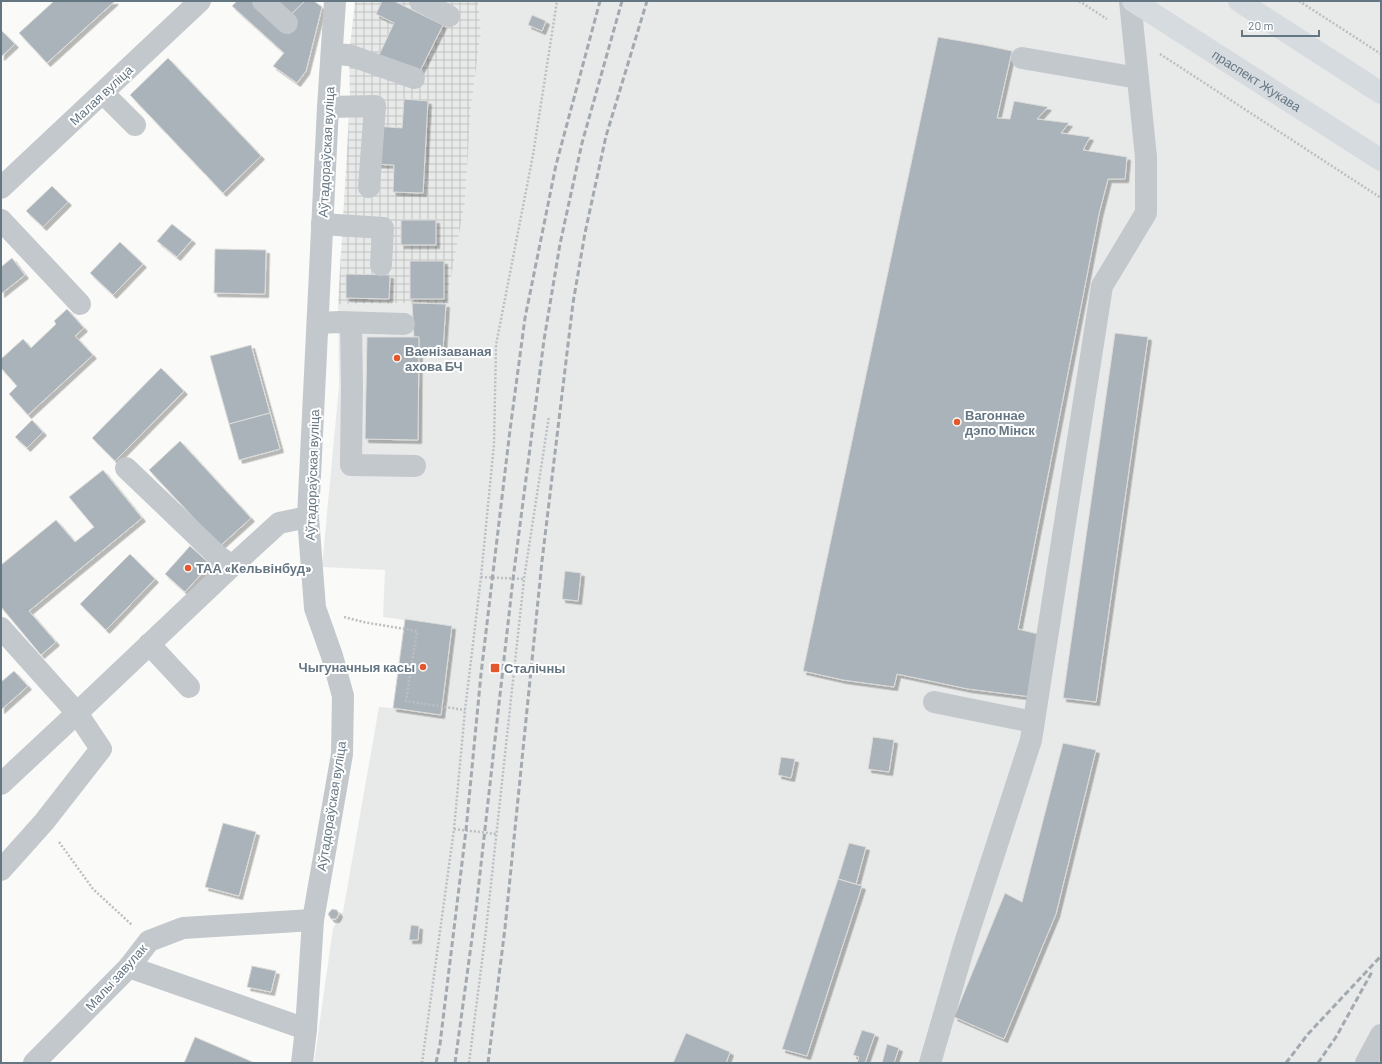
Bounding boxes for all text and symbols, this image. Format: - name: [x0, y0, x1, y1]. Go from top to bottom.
- scale bar: [1242, 12, 1319, 38]
- text: 20 m: [1248, 18, 1274, 32]
- street label: праспект Жукава: [1209, 46, 1305, 115]
- street label: Малая вуліца: [66, 61, 137, 128]
- street label: Аўтадораўская вуліца: [315, 85, 337, 218]
- place label: Ваенізаваная ахова БЧ: [405, 343, 492, 374]
- marker: Ваенізаваная ахова БЧ: [392, 353, 402, 363]
- place label: Вагоннае дэпо Мінск: [965, 407, 1035, 438]
- street label: Аўтадораўская вуліца: [302, 408, 322, 541]
- marker: Вагоннае дэпо Мінск: [952, 417, 962, 427]
- place label: ТАА «Кельвінбуд»: [196, 560, 312, 576]
- marker: ТАА «Кельвінбуд»: [183, 563, 193, 573]
- place label: Чыгуначныя касы: [299, 659, 415, 675]
- place label: Сталічны: [504, 660, 565, 676]
- marker: Чыгуначныя касы: [418, 662, 428, 672]
- marker: Сталічны: [489, 662, 501, 674]
- street label: Аўтадораўская вуліца: [313, 739, 349, 872]
- street label: Малы завулак: [82, 940, 150, 1014]

